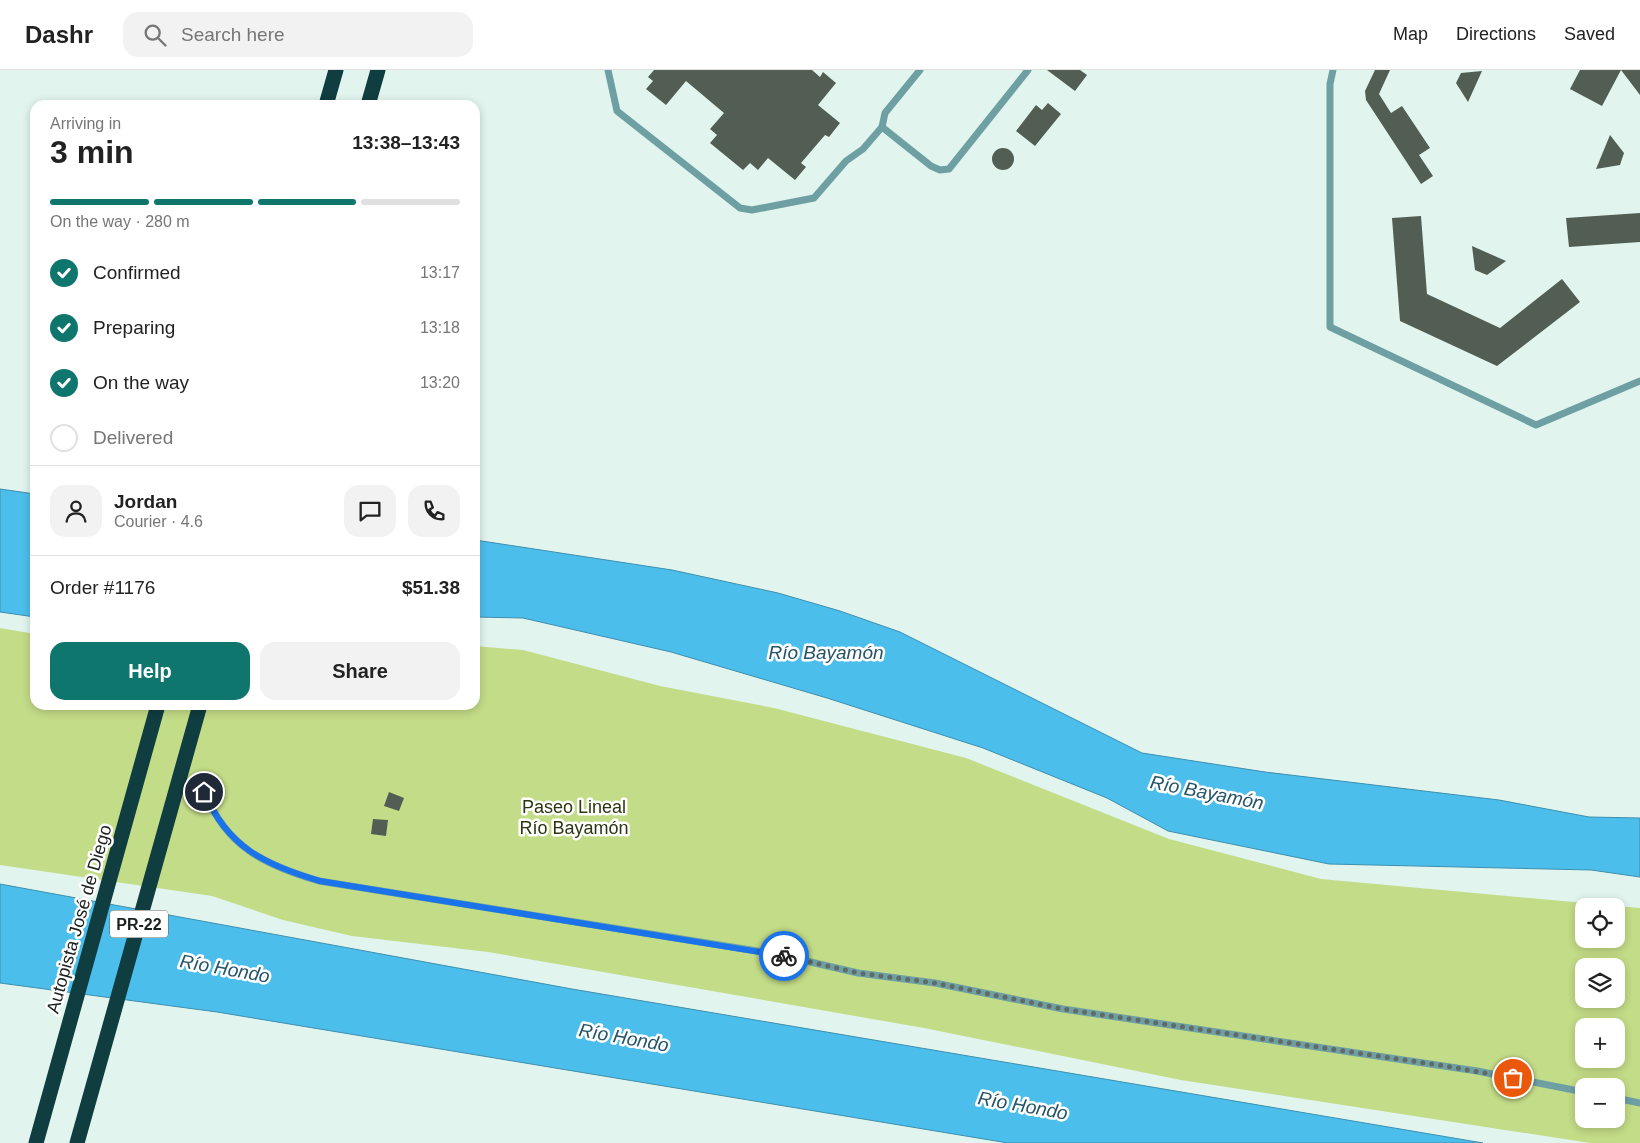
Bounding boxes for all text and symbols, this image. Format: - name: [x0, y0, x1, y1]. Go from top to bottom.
- search box: [123, 12, 473, 57]
- text: Dashr: [25, 21, 93, 48]
- icon: search: [141, 21, 169, 49]
- text: Search here: [181, 24, 285, 45]
- text: Map: [1393, 24, 1428, 44]
- text: Directions: [1456, 24, 1536, 44]
- text: Saved: [1564, 24, 1615, 44]
- text: Arriving in: [50, 115, 121, 132]
- text: 13:38–13:43: [352, 132, 460, 153]
- text: 3 min: [50, 134, 134, 170]
- text: On the way · 280 m: [50, 213, 190, 230]
- icon: check: [50, 259, 78, 287]
- text: Confirmed: [93, 262, 181, 283]
- text: 13:17: [420, 264, 460, 281]
- icon: check: [50, 314, 78, 342]
- text: Preparing: [93, 317, 175, 338]
- text: 13:18: [420, 319, 460, 336]
- icon: check: [50, 369, 78, 397]
- text: On the way: [93, 372, 189, 393]
- text: 13:20: [420, 374, 460, 391]
- text: Delivered: [93, 427, 173, 448]
- button: person: [50, 485, 102, 537]
- button: chat: [344, 485, 396, 537]
- button: phone: [408, 485, 460, 537]
- text: Jordan: [114, 491, 177, 512]
- text: Courier · 4.6: [114, 513, 203, 530]
- text: Order #1176: [50, 577, 155, 598]
- text: $51.38: [402, 577, 460, 598]
- button: Help: [50, 642, 250, 700]
- button: Share: [260, 642, 460, 700]
- water label: Río Bayamón: [768, 642, 884, 663]
- pin: [183, 771, 225, 813]
- water label: Río Bayamón: [1148, 771, 1265, 814]
- icon: home: [190, 778, 218, 806]
- park label: Paseo Lineal Río Bayamón: [519, 797, 629, 838]
- street label: Autopista José de Diego: [42, 822, 116, 1016]
- map controls: [1575, 898, 1625, 1128]
- button: locate: [1575, 898, 1625, 948]
- road number: PR-22: [110, 911, 168, 938]
- courier: [759, 931, 809, 981]
- icon: bike: [770, 942, 798, 970]
- water label: Río Hondo: [178, 950, 271, 987]
- button: layers: [1575, 958, 1625, 1008]
- button: +: [1575, 1018, 1625, 1068]
- water label: Río Hondo: [577, 1019, 670, 1056]
- pin: [1492, 1057, 1534, 1099]
- icon: bag: [1499, 1064, 1527, 1092]
- button: −: [1575, 1078, 1625, 1128]
- water label: Río Hondo: [976, 1087, 1069, 1124]

